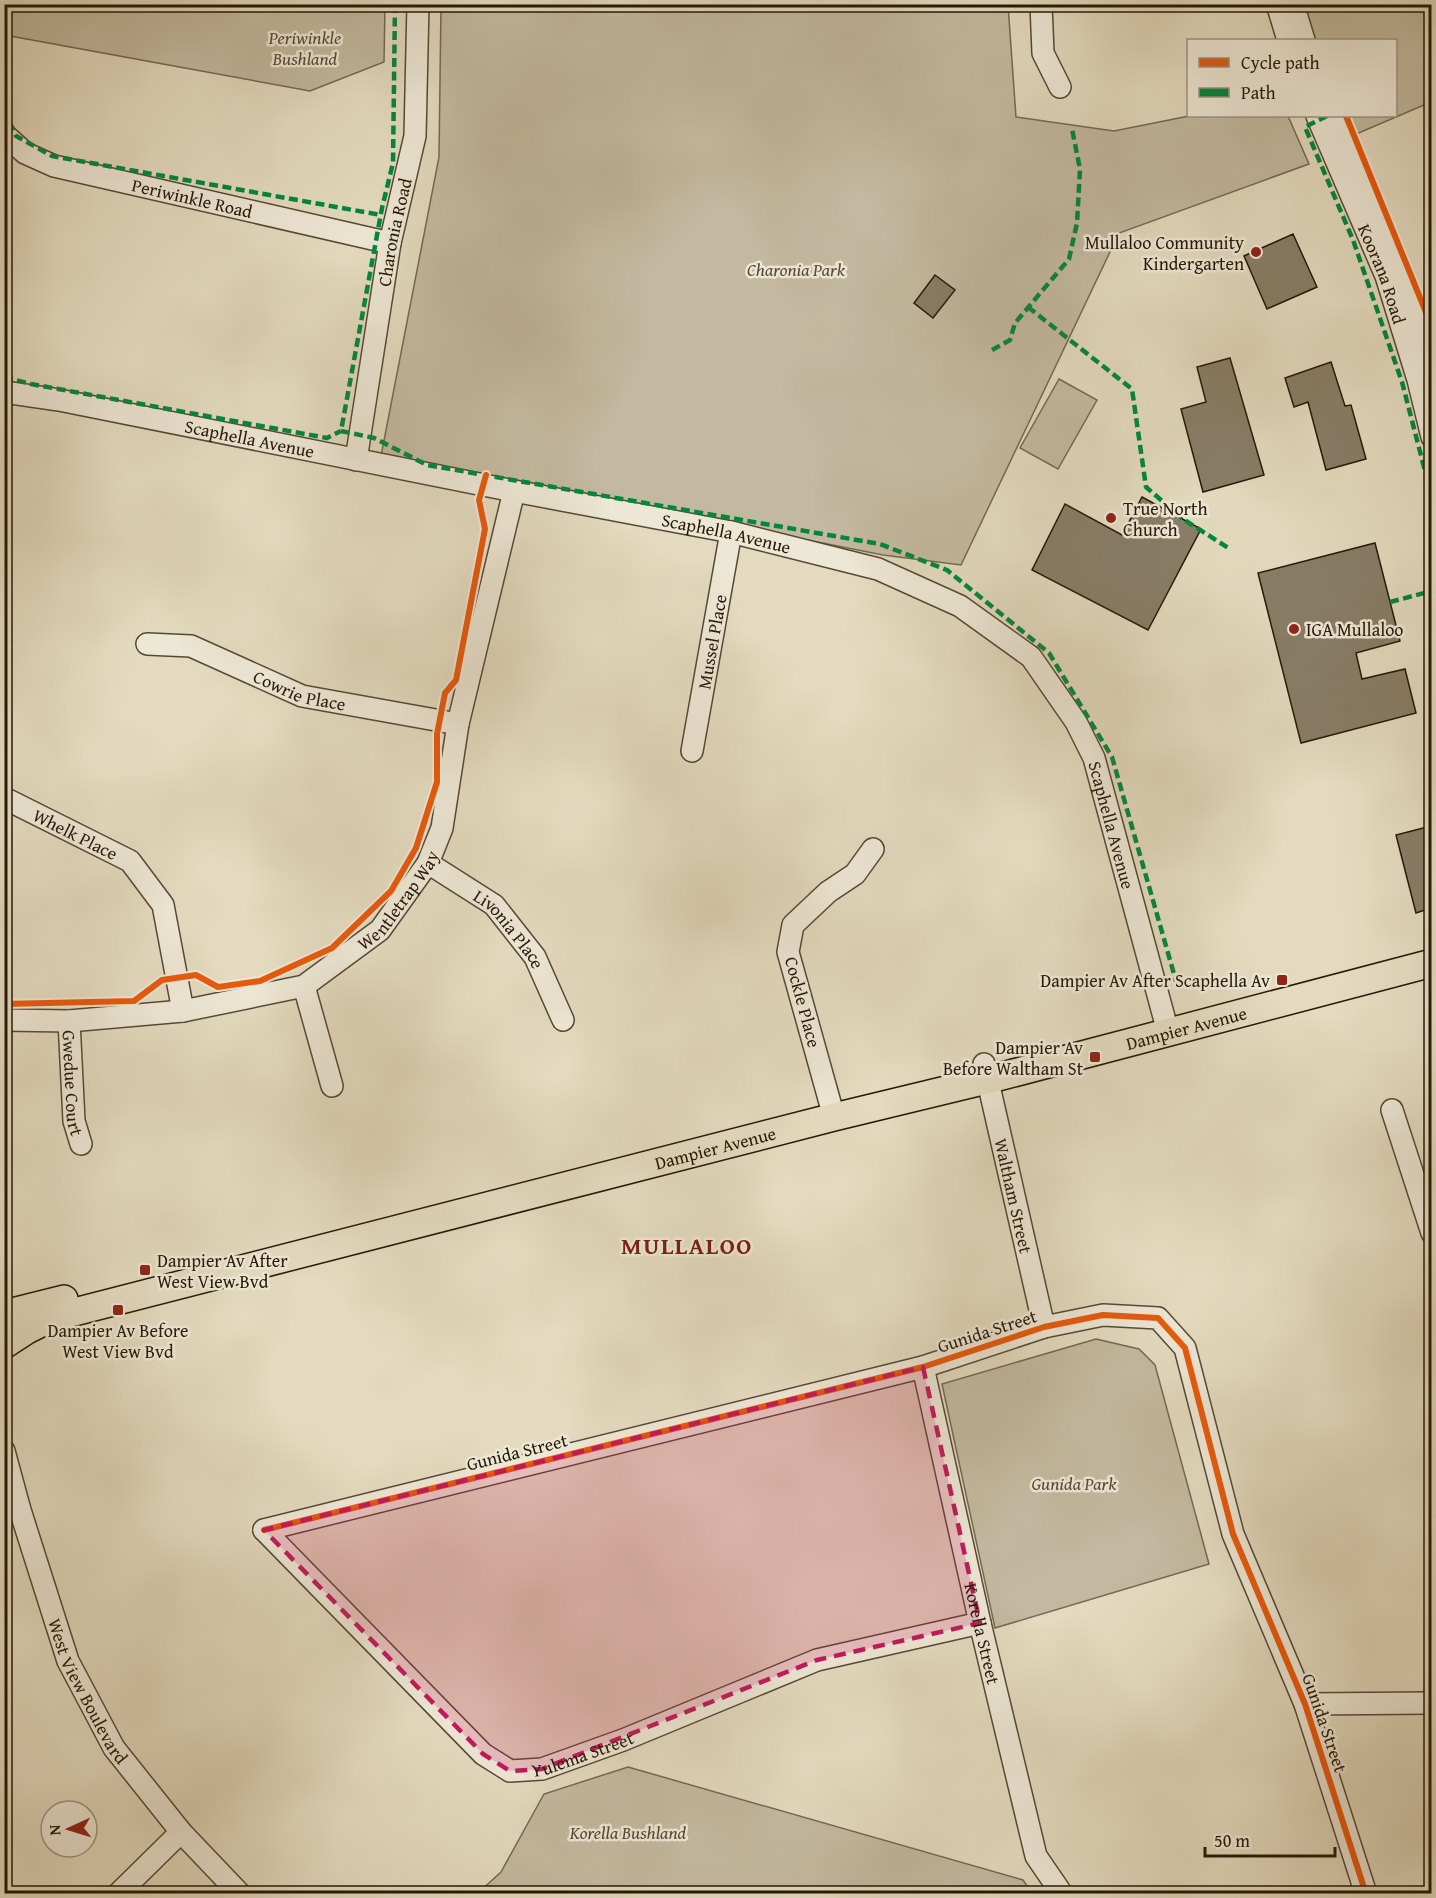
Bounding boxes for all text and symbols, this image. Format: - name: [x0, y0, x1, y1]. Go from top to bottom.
- park label: Periwinkle Bushland: [268, 24, 341, 72]
- legend: [1187, 39, 1397, 117]
- text: Cycle path: [1241, 49, 1320, 76]
- text: Path: [1241, 79, 1276, 106]
- street label: Periwinkle Road: [129, 171, 256, 225]
- street label: Charonia Road: [370, 175, 418, 288]
- street label: Koorana Road: [1352, 219, 1414, 327]
- place label: Mullaloo Community Kindergarten: [1085, 229, 1244, 277]
- marker: Mullaloo Community Kindergarten: [1249, 245, 1263, 259]
- park label: Charonia Park: [747, 256, 846, 283]
- street label: Scaphella Avenue: [183, 412, 317, 464]
- place label: True North Church: [1123, 495, 1208, 543]
- street label: Scaphella Avenue: [660, 506, 794, 560]
- marker: True North Church: [1104, 511, 1118, 525]
- street label: Mussel Place: [690, 592, 733, 691]
- place label: IGA Mullaloo: [1306, 616, 1404, 643]
- marker: IGA Mullaloo: [1287, 622, 1301, 636]
- street label: Cowrie Place: [249, 662, 348, 717]
- street label: Scaphella Avenue: [1082, 758, 1142, 892]
- street label: Whelk Place: [28, 801, 123, 866]
- street label: Wentletrap Way: [351, 846, 445, 956]
- street label: Livonia Place: [468, 882, 552, 973]
- street label: Cockle Place: [778, 954, 828, 1050]
- place label: Dampier Av After Scaphella Av: [1040, 967, 1270, 994]
- marker: Dampier Av After Scaphella Av: [1275, 973, 1289, 987]
- street label: Dampier Avenue: [1123, 999, 1250, 1056]
- street label: Gwedue Court: [56, 1029, 91, 1140]
- place label: Dampier Av Before Waltham St: [943, 1034, 1084, 1082]
- marker: Dampier Av Before Waltham St: [1088, 1050, 1102, 1064]
- street label: Dampier Avenue: [652, 1119, 779, 1176]
- street label: Waltham Street: [988, 1135, 1040, 1256]
- district label: MULLALOO: [621, 1228, 753, 1263]
- place label: Dampier Av After West View Bvd: [157, 1247, 288, 1295]
- marker: Dampier Av After West View Bvd: [138, 1263, 152, 1277]
- street label: Gunida Street: [934, 1302, 1041, 1360]
- marker: Dampier Av Before West View Bvd: [111, 1303, 125, 1317]
- place label: Dampier Av Before West View Bvd: [48, 1317, 188, 1365]
- street label: Gunida Street: [464, 1426, 571, 1478]
- park label: Gunida Park: [1031, 1470, 1117, 1497]
- street label: Korella Street: [958, 1580, 1008, 1688]
- street label: West View Boulevard: [42, 1615, 135, 1770]
- street label: Gunida Street: [1295, 1670, 1355, 1777]
- street label: Yulema Street: [531, 1723, 638, 1783]
- north arrow: [39, 1799, 99, 1859]
- park label: Korella Bushland: [569, 1819, 687, 1846]
- scale bar: [1205, 1820, 1336, 1858]
- text: N: [42, 1824, 66, 1836]
- text: 50 m: [1214, 1827, 1250, 1854]

